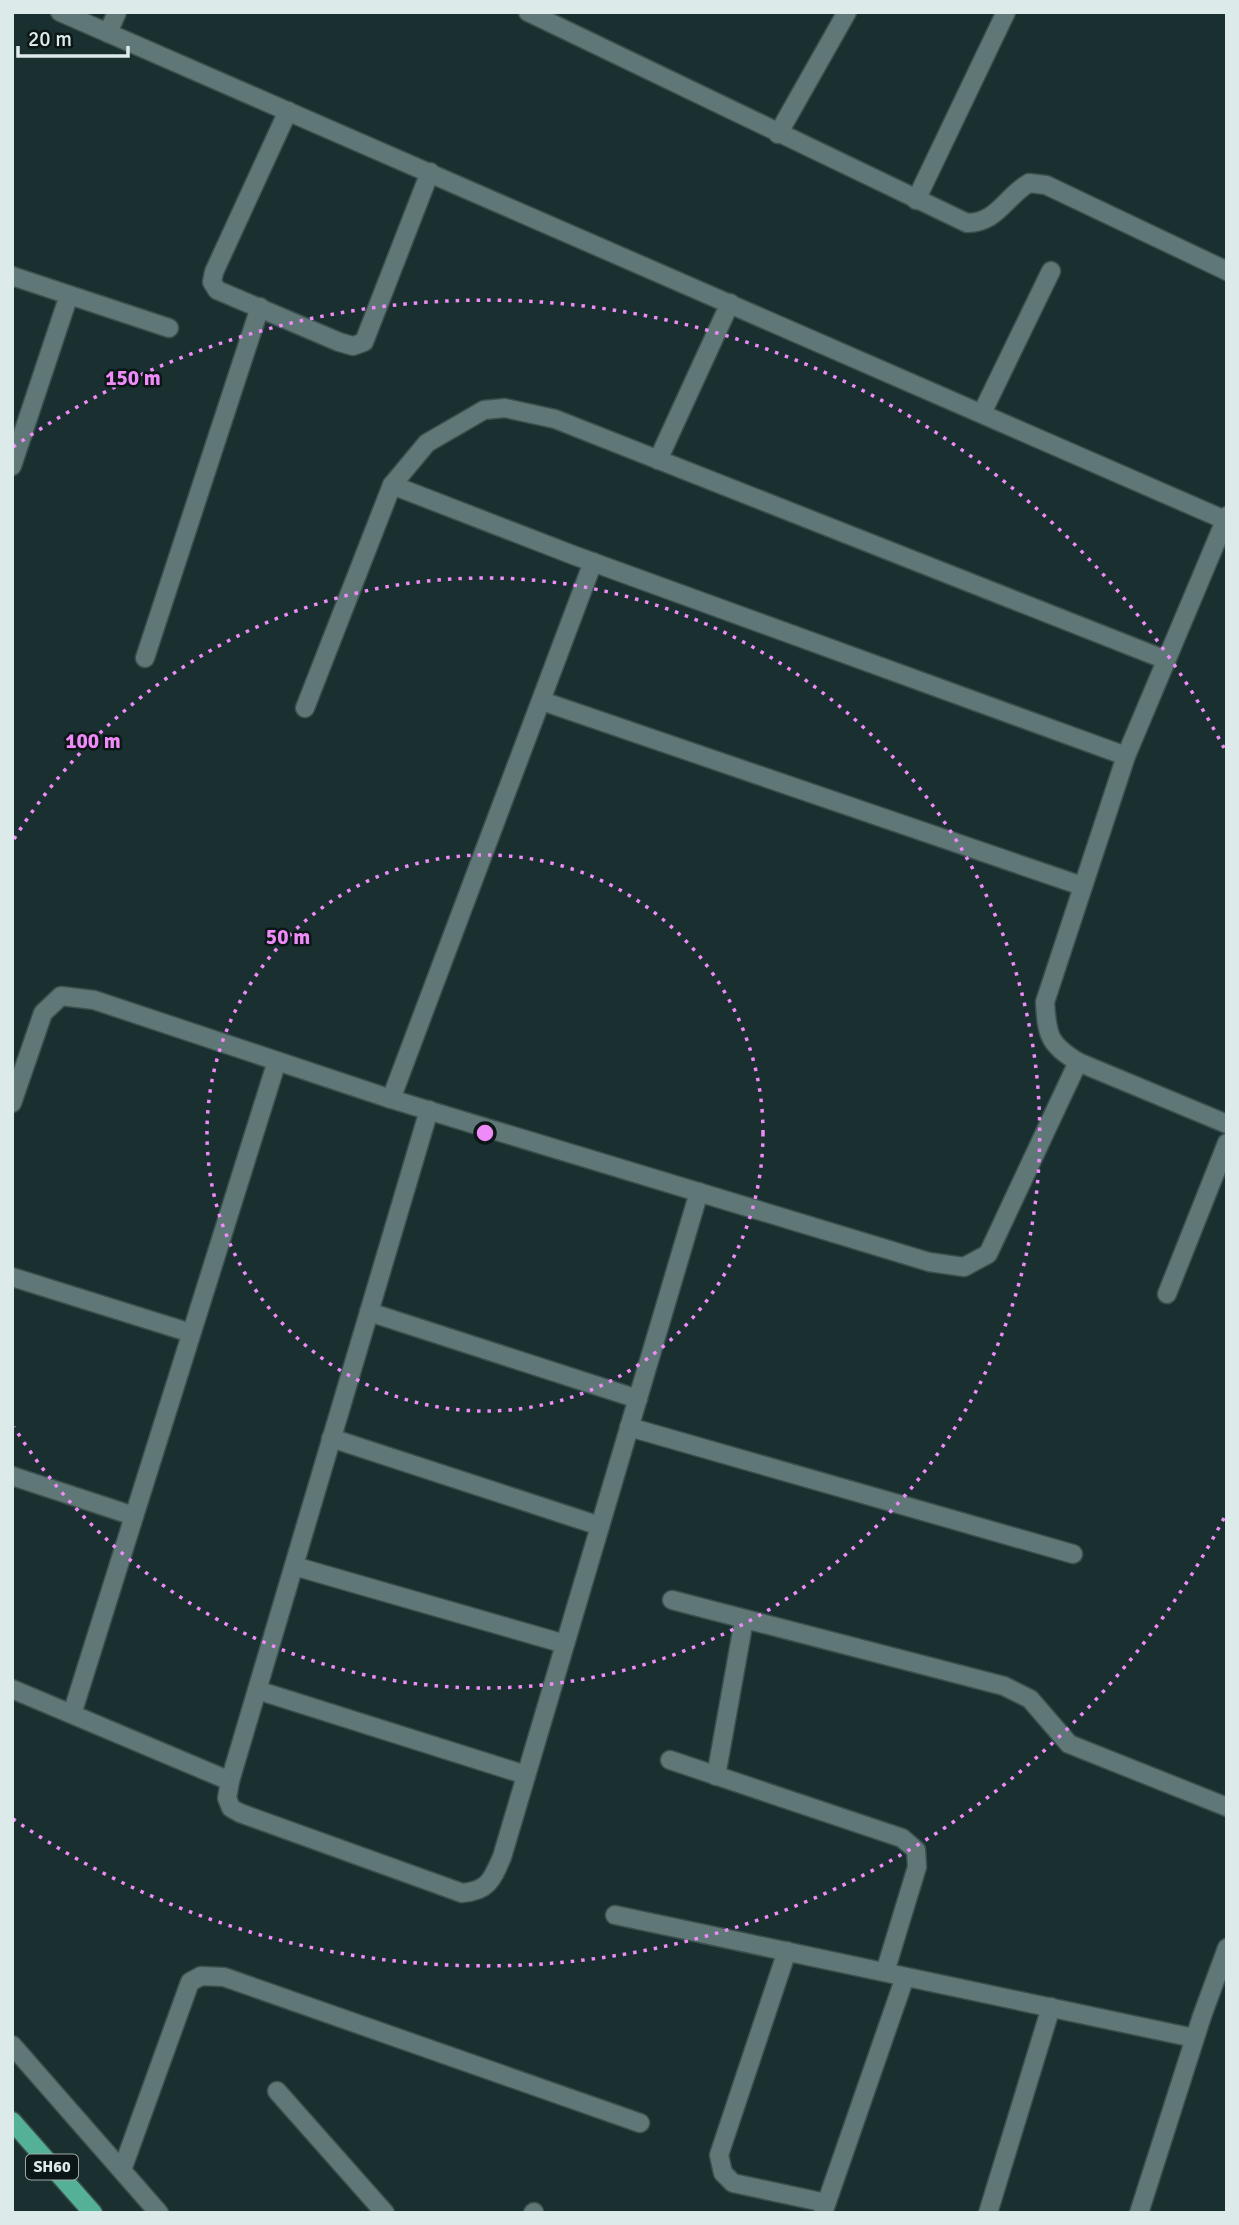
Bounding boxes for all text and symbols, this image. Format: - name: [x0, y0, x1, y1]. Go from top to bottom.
- scale bar: [18, 14, 128, 58]
- text: 20 m: [28, 26, 72, 52]
- text: 150 m: [105, 365, 161, 391]
- text: 100 m: [65, 728, 121, 754]
- text: 50 m: [266, 924, 310, 950]
- centre of rings: [473, 1121, 497, 1145]
- road number: SH60: [26, 2154, 78, 2180]

